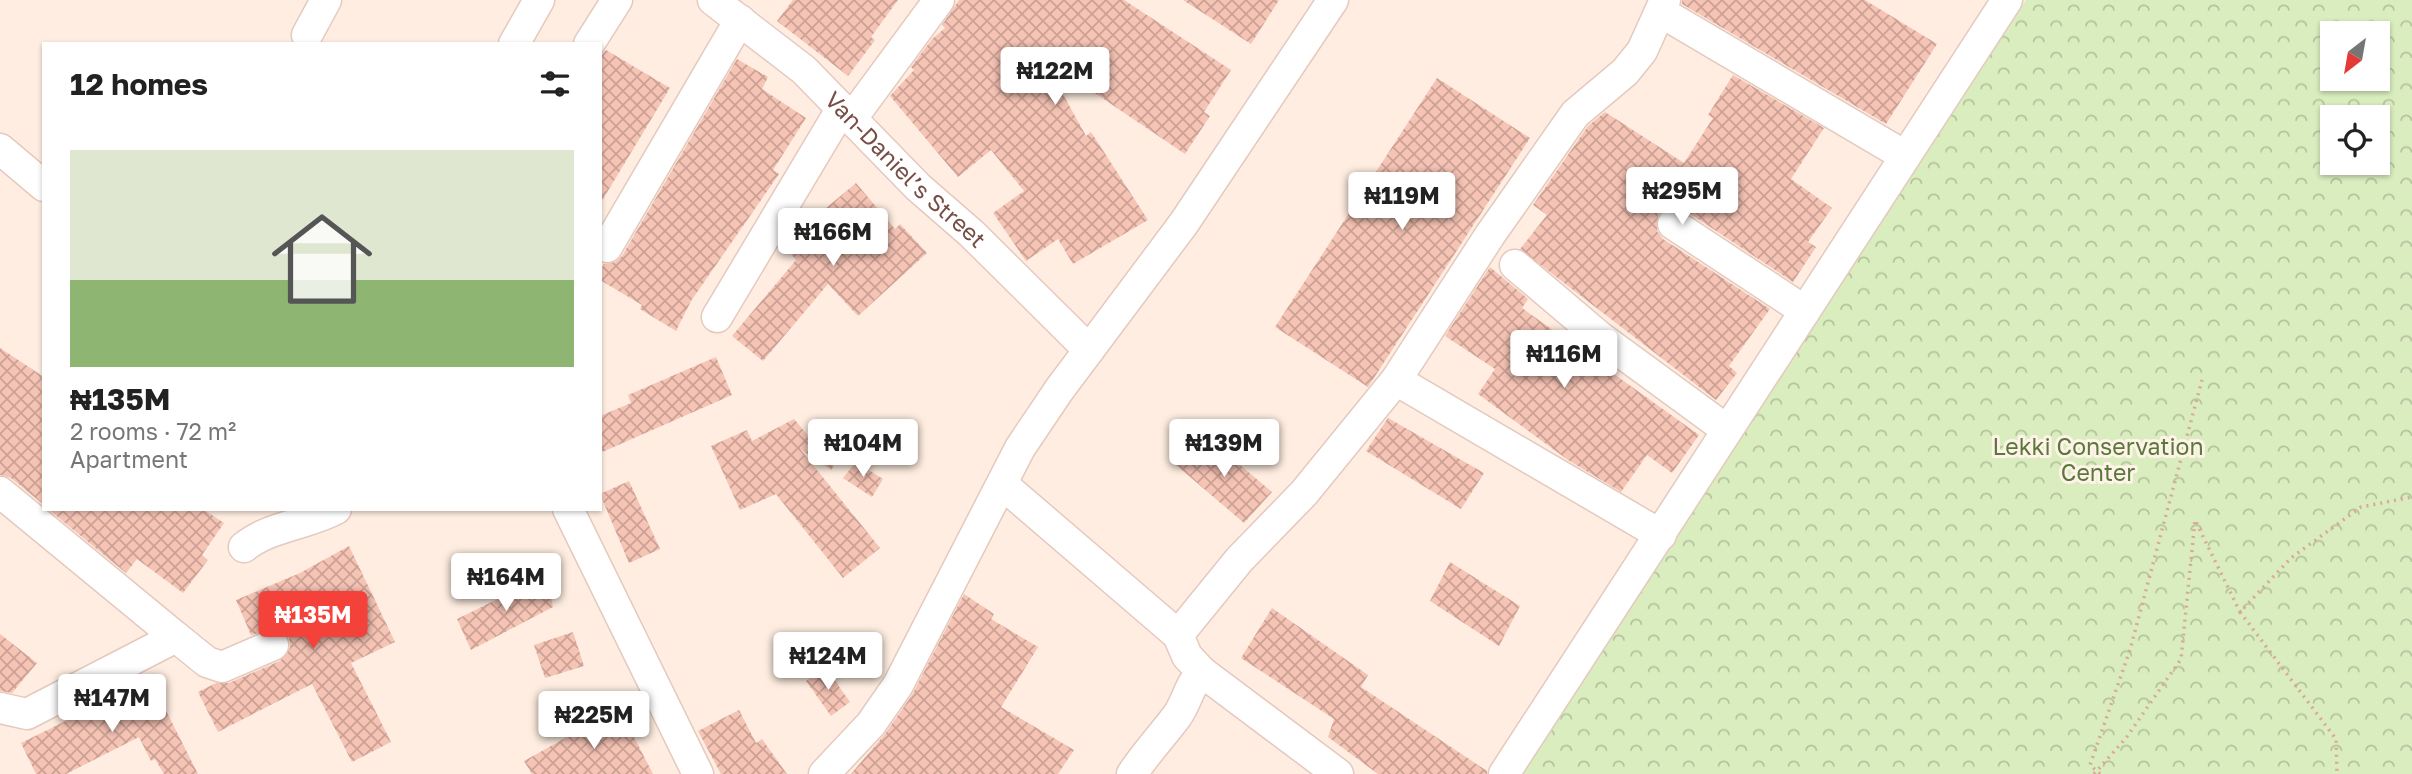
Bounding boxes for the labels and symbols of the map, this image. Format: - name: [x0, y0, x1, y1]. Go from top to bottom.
- north arrow: [2320, 21, 2390, 91]
- pin: ₦122M: [1006, 48, 1104, 107]
- street label: Van-Daniel’s Street: [820, 85, 992, 253]
- pin: ₦295M: [1633, 168, 1731, 227]
- pin: ₦119M: [1353, 173, 1451, 232]
- pin: ₦166M: [784, 208, 882, 268]
- pin: ₦116M: [1515, 330, 1613, 390]
- pin: ₦104M: [814, 420, 912, 479]
- pin: ₦139M: [1175, 420, 1273, 479]
- park label: Lekki Conservation Center: [1992, 432, 2204, 486]
- pin: ₦164M: [457, 554, 555, 613]
- pin: ₦135M: [264, 592, 362, 651]
- pin: ₦124M: [779, 632, 877, 692]
- pin: ₦147M: [63, 674, 161, 734]
- pin: ₦225M: [545, 692, 643, 751]

